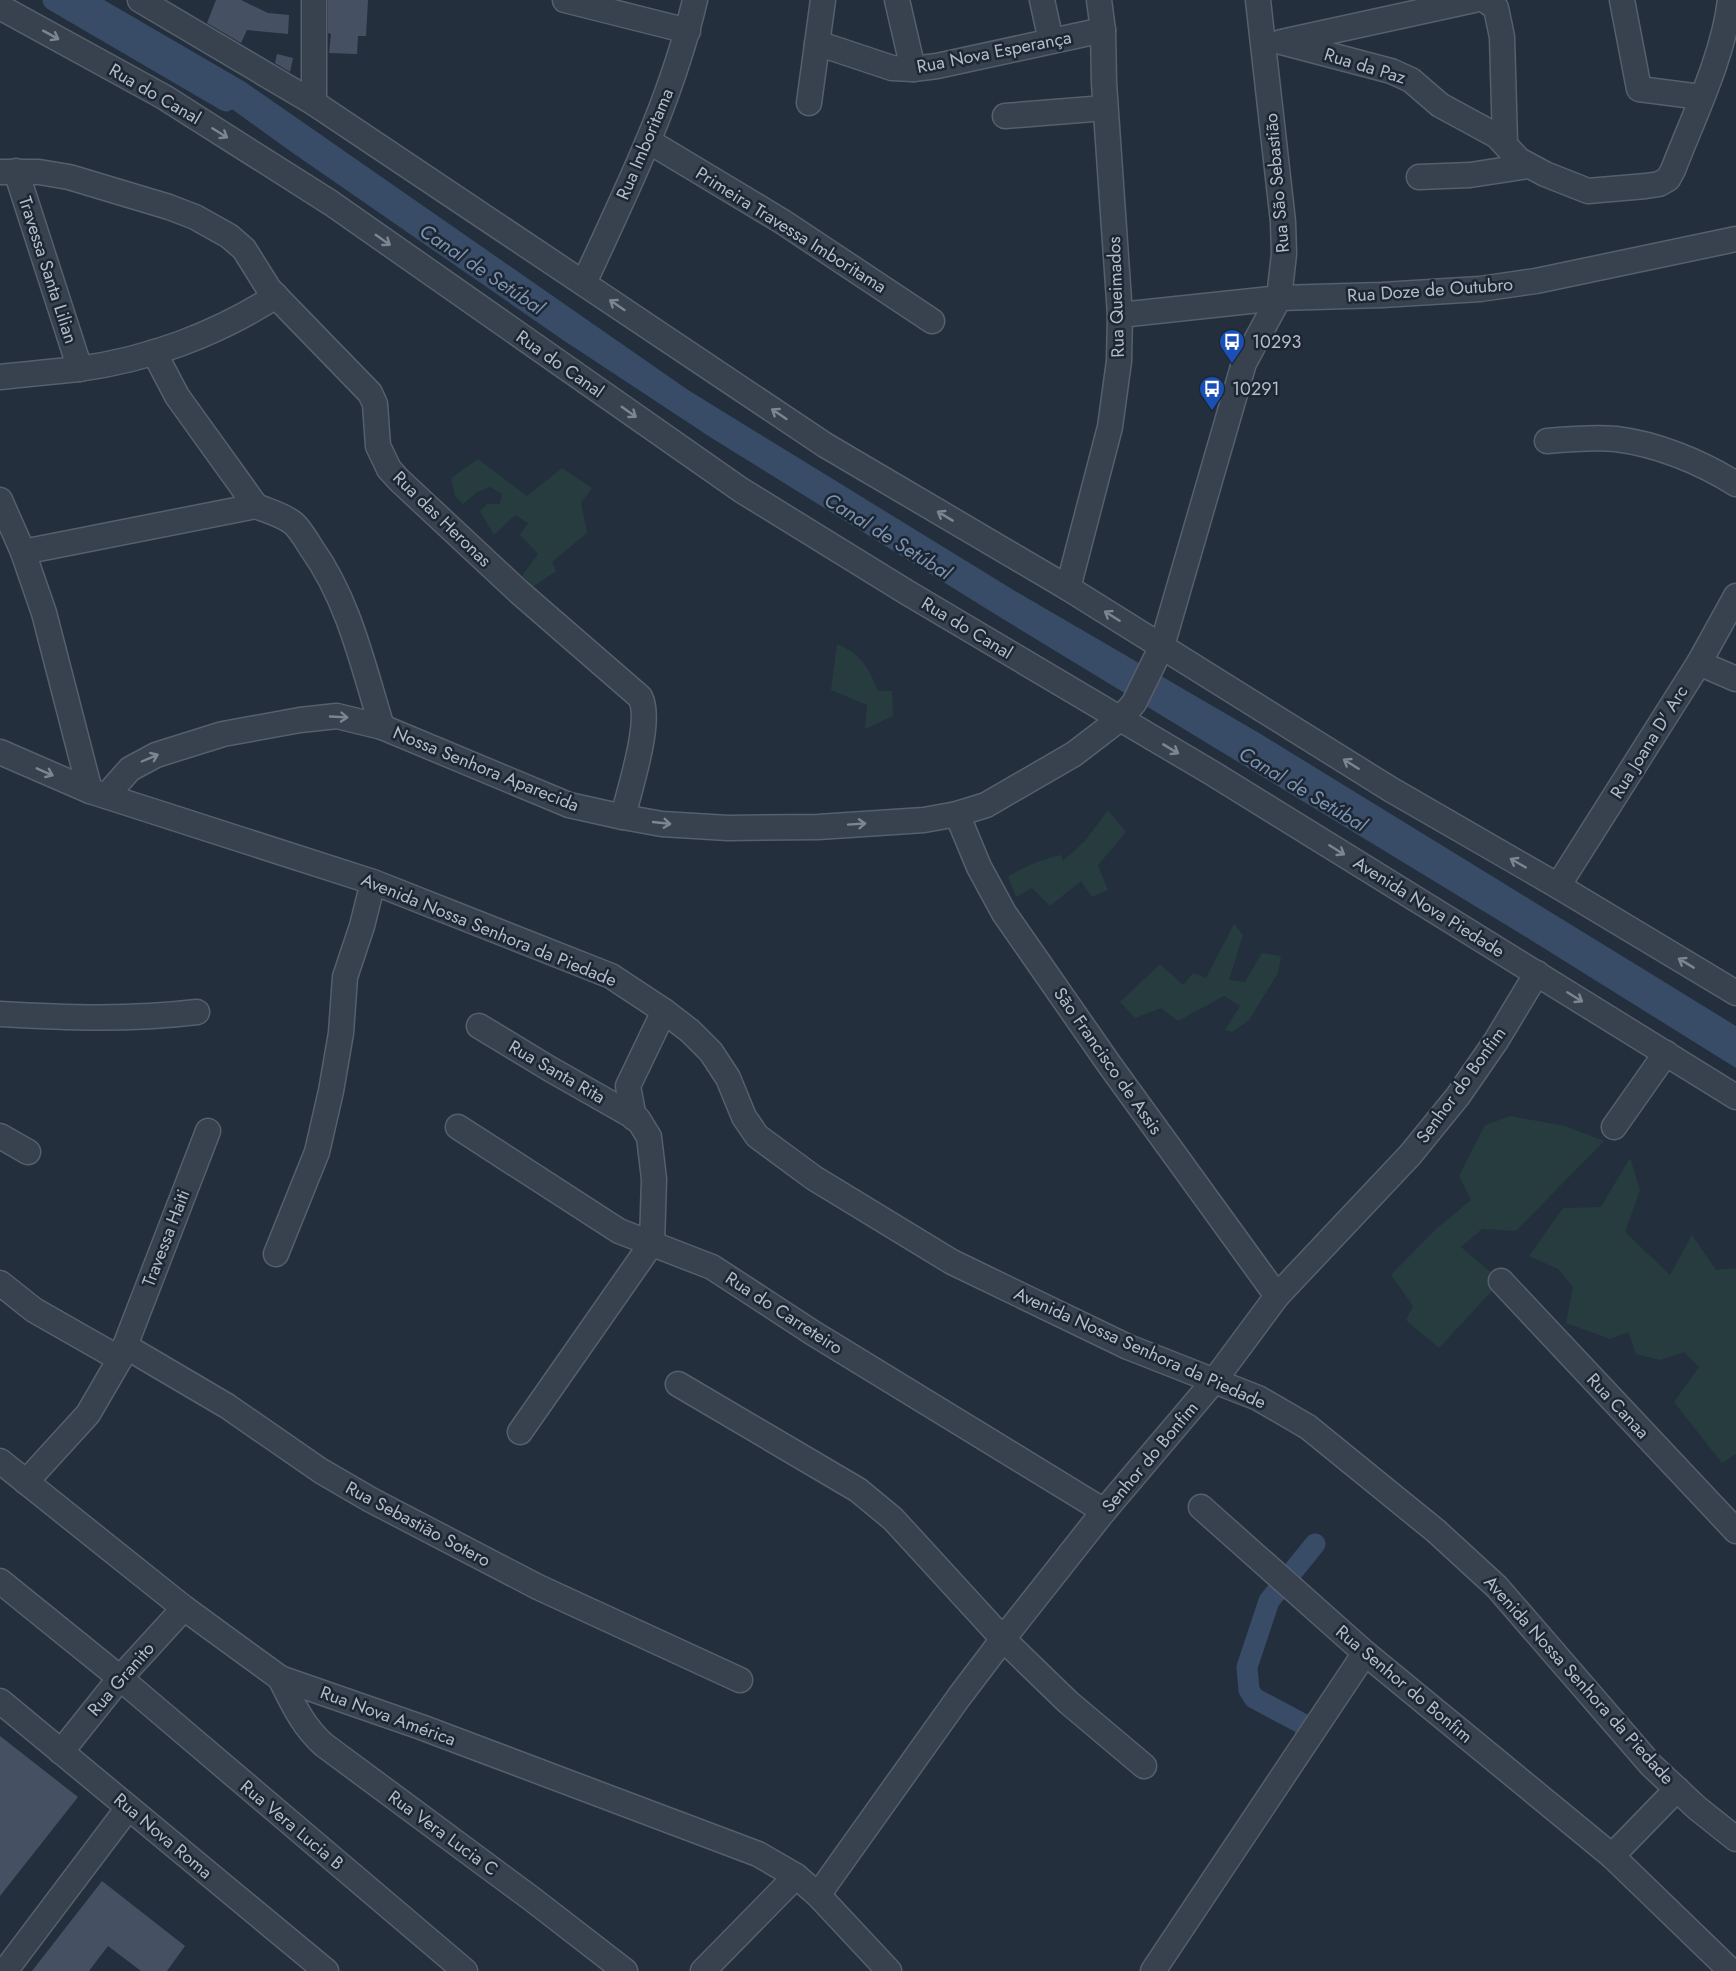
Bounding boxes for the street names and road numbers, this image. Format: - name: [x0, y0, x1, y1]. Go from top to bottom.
- street label: Rua Nova Esperança: [914, 24, 1074, 80]
- street label: Rua da Paz: [1321, 41, 1410, 91]
- street label: Rua do Canal: [104, 57, 206, 131]
- street label: Rua Imboritama: [610, 84, 680, 204]
- street label: Rua São Sebastião: [1258, 112, 1296, 254]
- street label: Primeira Travessa Imboritama: [690, 160, 892, 300]
- street label: Travessa Santa Lilian: [12, 193, 84, 347]
- street label: Rua Queimados: [1101, 236, 1131, 358]
- street label: Rua Doze de Outubro: [1346, 271, 1514, 309]
- street label: Rua do Canal: [511, 324, 609, 404]
- street label: Rua das Heronas: [387, 465, 497, 573]
- street label: Rua do Canal: [916, 591, 1018, 665]
- street label: Rua Joana D' Arc: [1604, 680, 1694, 804]
- street label: Nossa Senhora Aparecida: [389, 720, 583, 818]
- street label: Avenida Nova Piedade: [1348, 850, 1510, 964]
- street label: Avenida Nossa Senhora da Piedade: [357, 867, 621, 993]
- street label: São Francisco de Assis: [1047, 982, 1169, 1140]
- street label: Senhor do Bonfim: [1410, 1021, 1512, 1149]
- street label: Rua Santa Rita: [504, 1034, 610, 1110]
- street label: Travessa Haiti: [136, 1186, 196, 1290]
- street label: Rua do Carreteiro: [720, 1265, 848, 1361]
- street label: Avenida Nossa Senhora da Piedade: [1010, 1281, 1270, 1415]
- street label: Rua Canaa: [1581, 1367, 1655, 1445]
- street label: Senhor do Bonfim: [1096, 1396, 1204, 1518]
- street label: Rua Sebastião Sotero: [341, 1475, 495, 1573]
- street label: Avenida Nossa Senhora da Piedade: [1478, 1570, 1680, 1790]
- street label: Rua Senhor do Bonfim: [1330, 1619, 1478, 1749]
- street label: Rua Granito: [81, 1636, 161, 1722]
- street label: Rua Nova América: [317, 1679, 459, 1753]
- street label: Rua Vera Lucia B: [235, 1774, 349, 1876]
- street label: Rua Vera Lucia C: [383, 1784, 503, 1882]
- street label: Rua Nova Roma: [108, 1787, 218, 1885]

